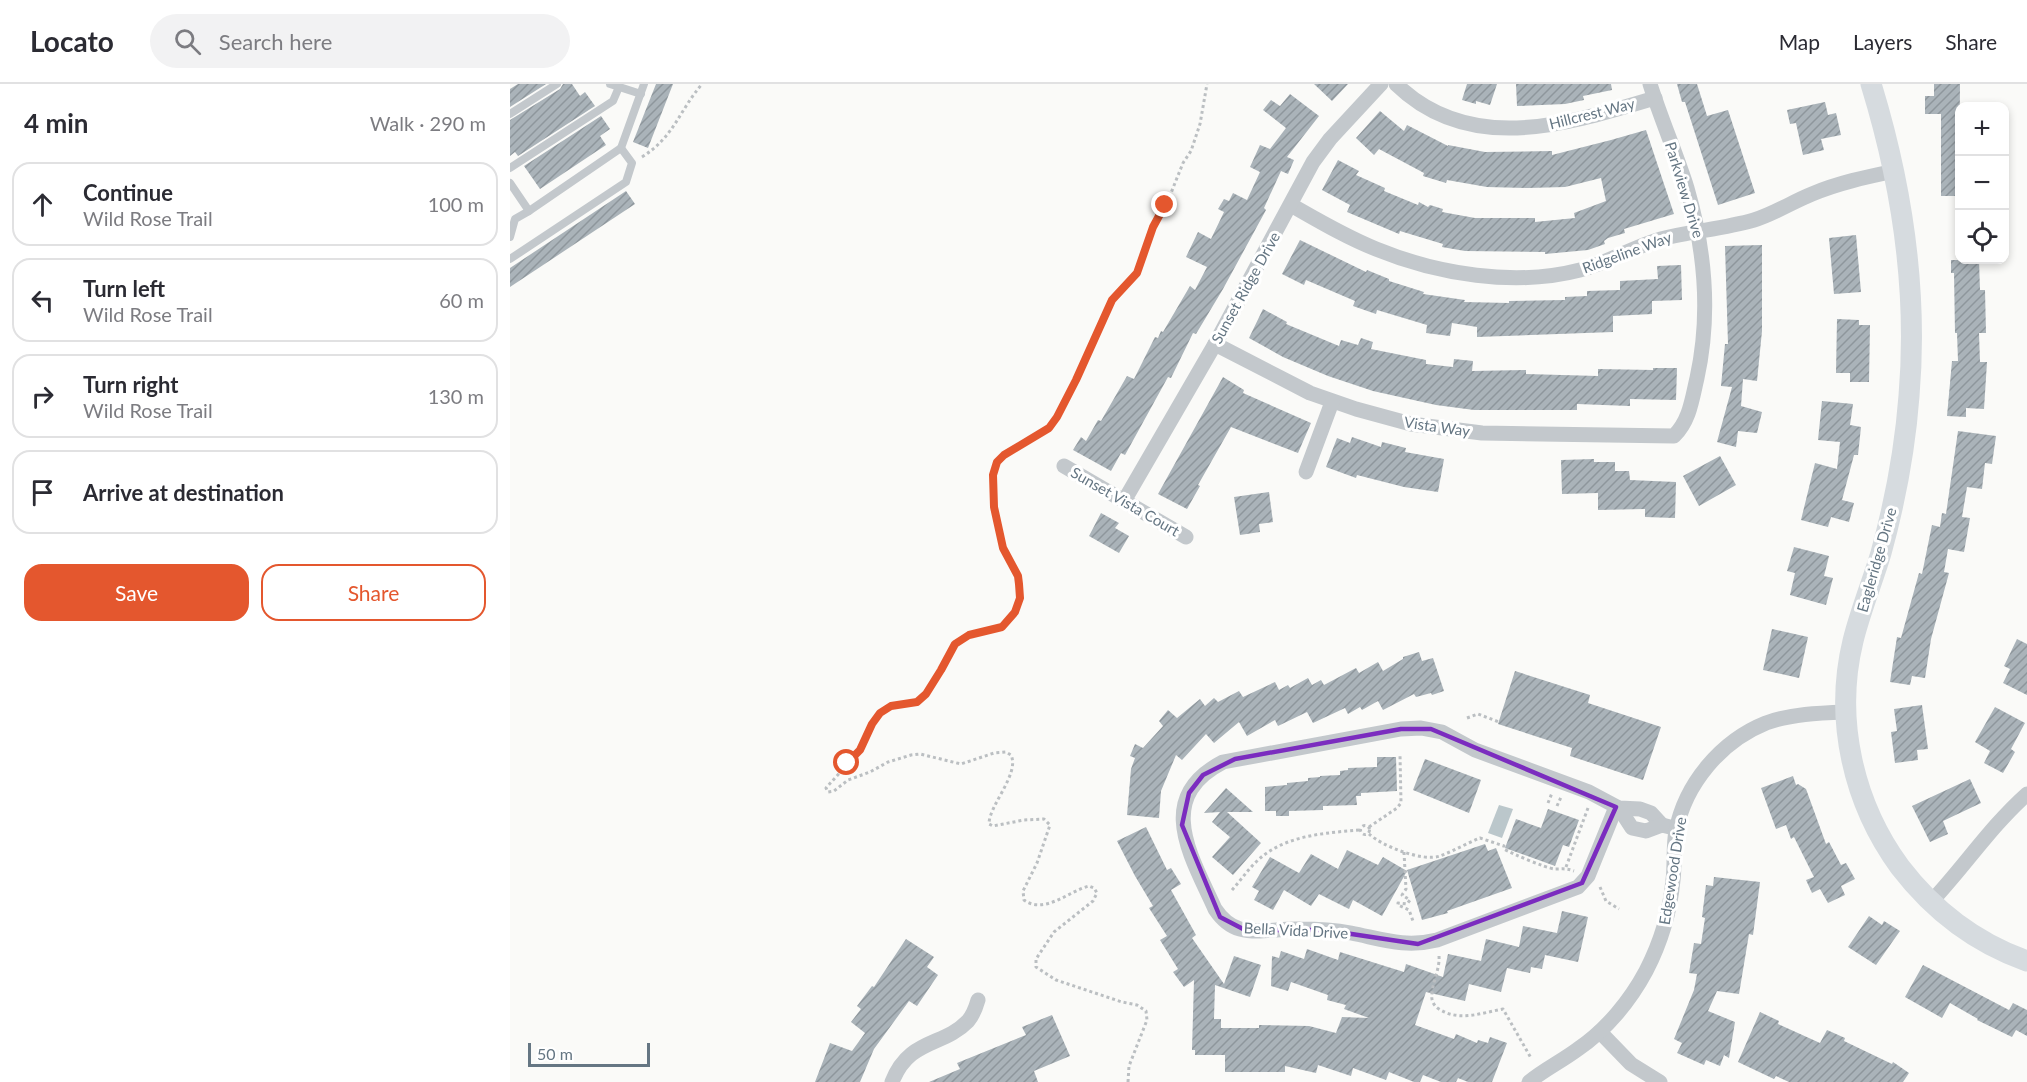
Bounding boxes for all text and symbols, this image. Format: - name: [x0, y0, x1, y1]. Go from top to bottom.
- search box: [150, 14, 570, 68]
- text: Locato: [30, 24, 114, 58]
- icon: search: [171, 25, 204, 58]
- text: Search here: [219, 28, 332, 55]
- text: Map: [1779, 29, 1820, 54]
- text: Layers: [1853, 29, 1912, 54]
- text: Share: [1945, 29, 1997, 54]
- street label: Hillcrest Way: [1547, 94, 1637, 132]
- map controls: [1955, 102, 2009, 264]
- button: +: [1955, 102, 2009, 156]
- text: 4 min: [24, 107, 88, 139]
- text: Walk · 290 m: [370, 111, 486, 135]
- street label: Parkview Drive: [1662, 139, 1708, 240]
- button: −: [1955, 156, 2009, 210]
- text: Continue: [83, 179, 173, 206]
- icon: ahead: [26, 188, 59, 221]
- route end: [1151, 191, 1177, 217]
- text: 100 m: [428, 192, 484, 216]
- text: Wild Rose Trail: [83, 206, 213, 230]
- button: locate: [1955, 210, 2009, 264]
- street label: Ridgeline Way: [1580, 227, 1674, 277]
- street label: Sunset Ridge Drive: [1207, 229, 1283, 346]
- text: Turn left: [83, 275, 165, 302]
- icon: left: [26, 284, 59, 317]
- text: 60 m: [439, 288, 484, 312]
- text: Wild Rose Trail: [83, 302, 213, 326]
- text: Turn right: [83, 371, 178, 398]
- icon: right: [26, 380, 59, 413]
- text: 130 m: [428, 384, 484, 408]
- text: Wild Rose Trail: [83, 398, 213, 422]
- street label: Vista Way: [1403, 412, 1472, 440]
- street label: Sunset Vista Court: [1068, 463, 1183, 540]
- icon: arrive: [26, 476, 59, 509]
- text: Arrive at destination: [83, 479, 284, 506]
- street label: Eagleridge Drive: [1853, 505, 1900, 614]
- button: Save: [24, 564, 249, 621]
- button: Share: [261, 564, 486, 621]
- route start: [833, 749, 859, 775]
- street label: Edgewood Drive: [1655, 816, 1689, 926]
- street label: Bella Vida Drive: [1243, 918, 1349, 942]
- scale bar: [528, 1040, 650, 1068]
- text: 50 m: [537, 1044, 573, 1063]

